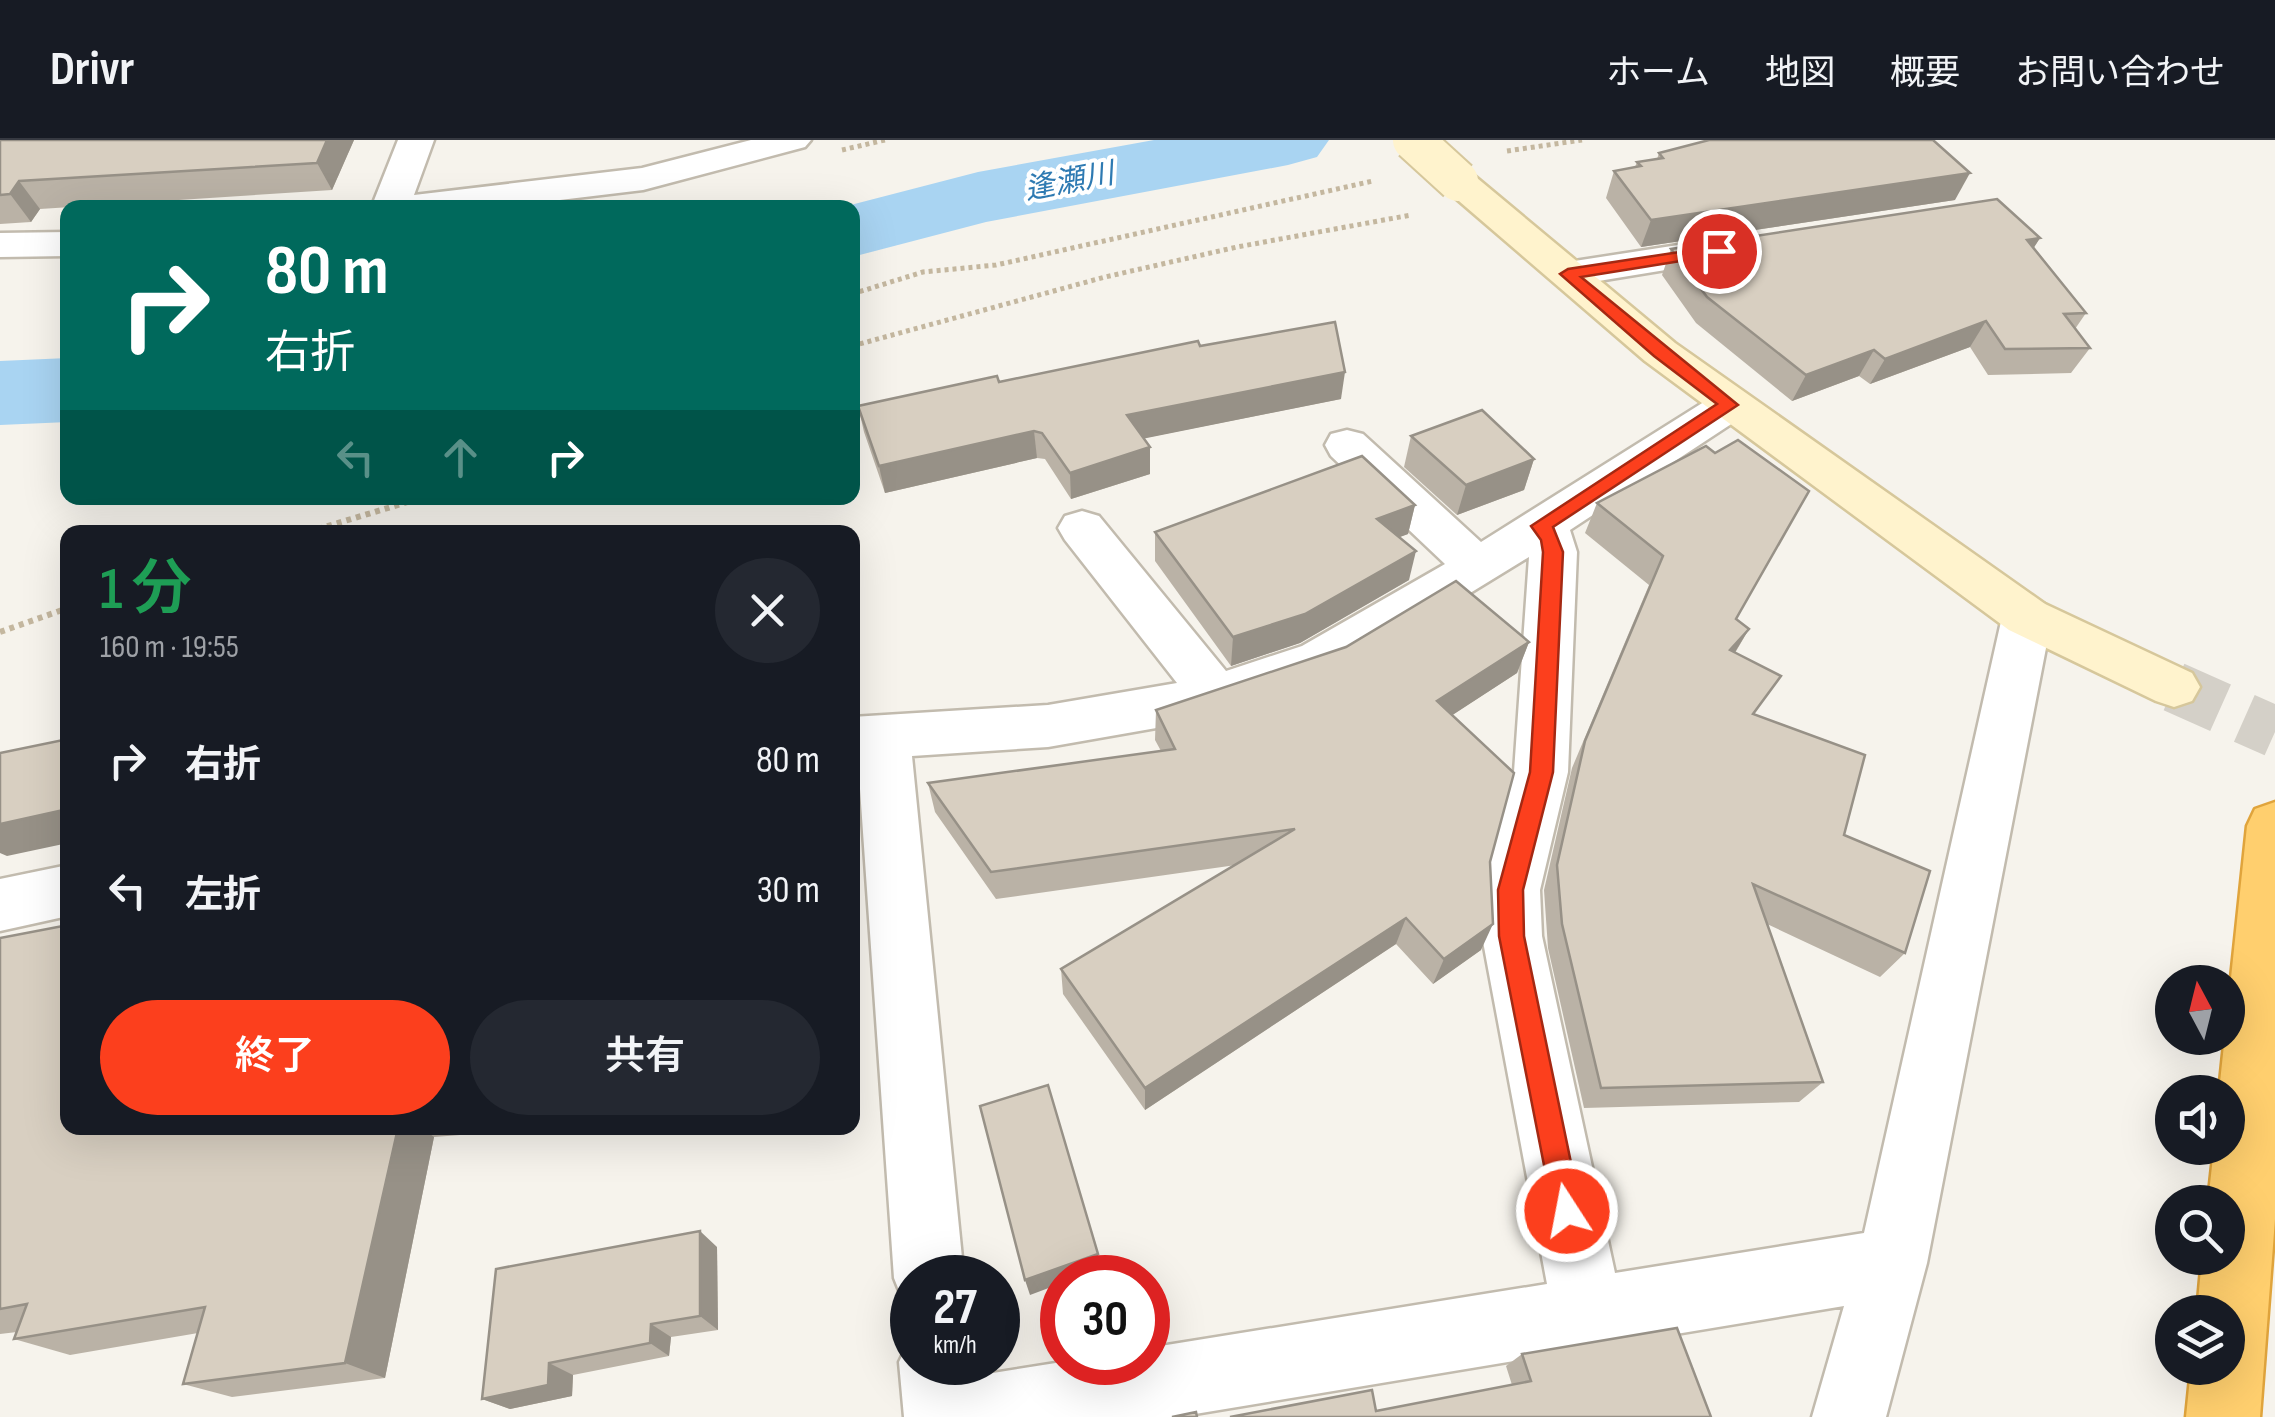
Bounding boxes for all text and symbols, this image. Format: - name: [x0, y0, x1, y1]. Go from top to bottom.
- text: Drivr: [50, 41, 134, 98]
- text: ホーム: [1606, 52, 1710, 95]
- text: 地図: [1765, 52, 1835, 95]
- text: 概要: [1890, 52, 1960, 95]
- text: お問い合わせ: [2015, 52, 2225, 95]
- water label: 逢瀬川: [1022, 155, 1120, 208]
- pin: [1677, 209, 1762, 294]
- icon: arrive: [1692, 224, 1747, 279]
- text: 80 m: [265, 230, 389, 314]
- icon: right: [100, 240, 230, 370]
- text: 右折: [265, 326, 355, 381]
- icon: left: [328, 430, 383, 485]
- icon: ahead: [433, 430, 488, 485]
- icon: right: [538, 430, 593, 485]
- text: 1 分: [100, 554, 192, 626]
- button: close: [715, 558, 820, 663]
- text: 160 m · 19:55: [100, 628, 239, 667]
- icon: right: [100, 733, 155, 788]
- text: 80 m: [756, 738, 820, 783]
- text: 右折: [185, 743, 261, 788]
- icon: left: [100, 863, 155, 918]
- text: 30 m: [757, 868, 820, 913]
- text: 左折: [185, 873, 261, 918]
- north arrow: [2155, 965, 2245, 1055]
- map controls: [2155, 965, 2245, 1385]
- button: 終了: [100, 1000, 450, 1115]
- button: 共有: [470, 1000, 820, 1115]
- button: sound: [2155, 1075, 2245, 1165]
- position arrow: [1515, 1159, 1619, 1263]
- button: search: [2155, 1185, 2245, 1275]
- speed limit sign: 30: [1040, 1255, 1170, 1385]
- text: 27: [933, 1278, 977, 1338]
- button: layers: [2155, 1295, 2245, 1385]
- text: km/h: [933, 1330, 977, 1361]

